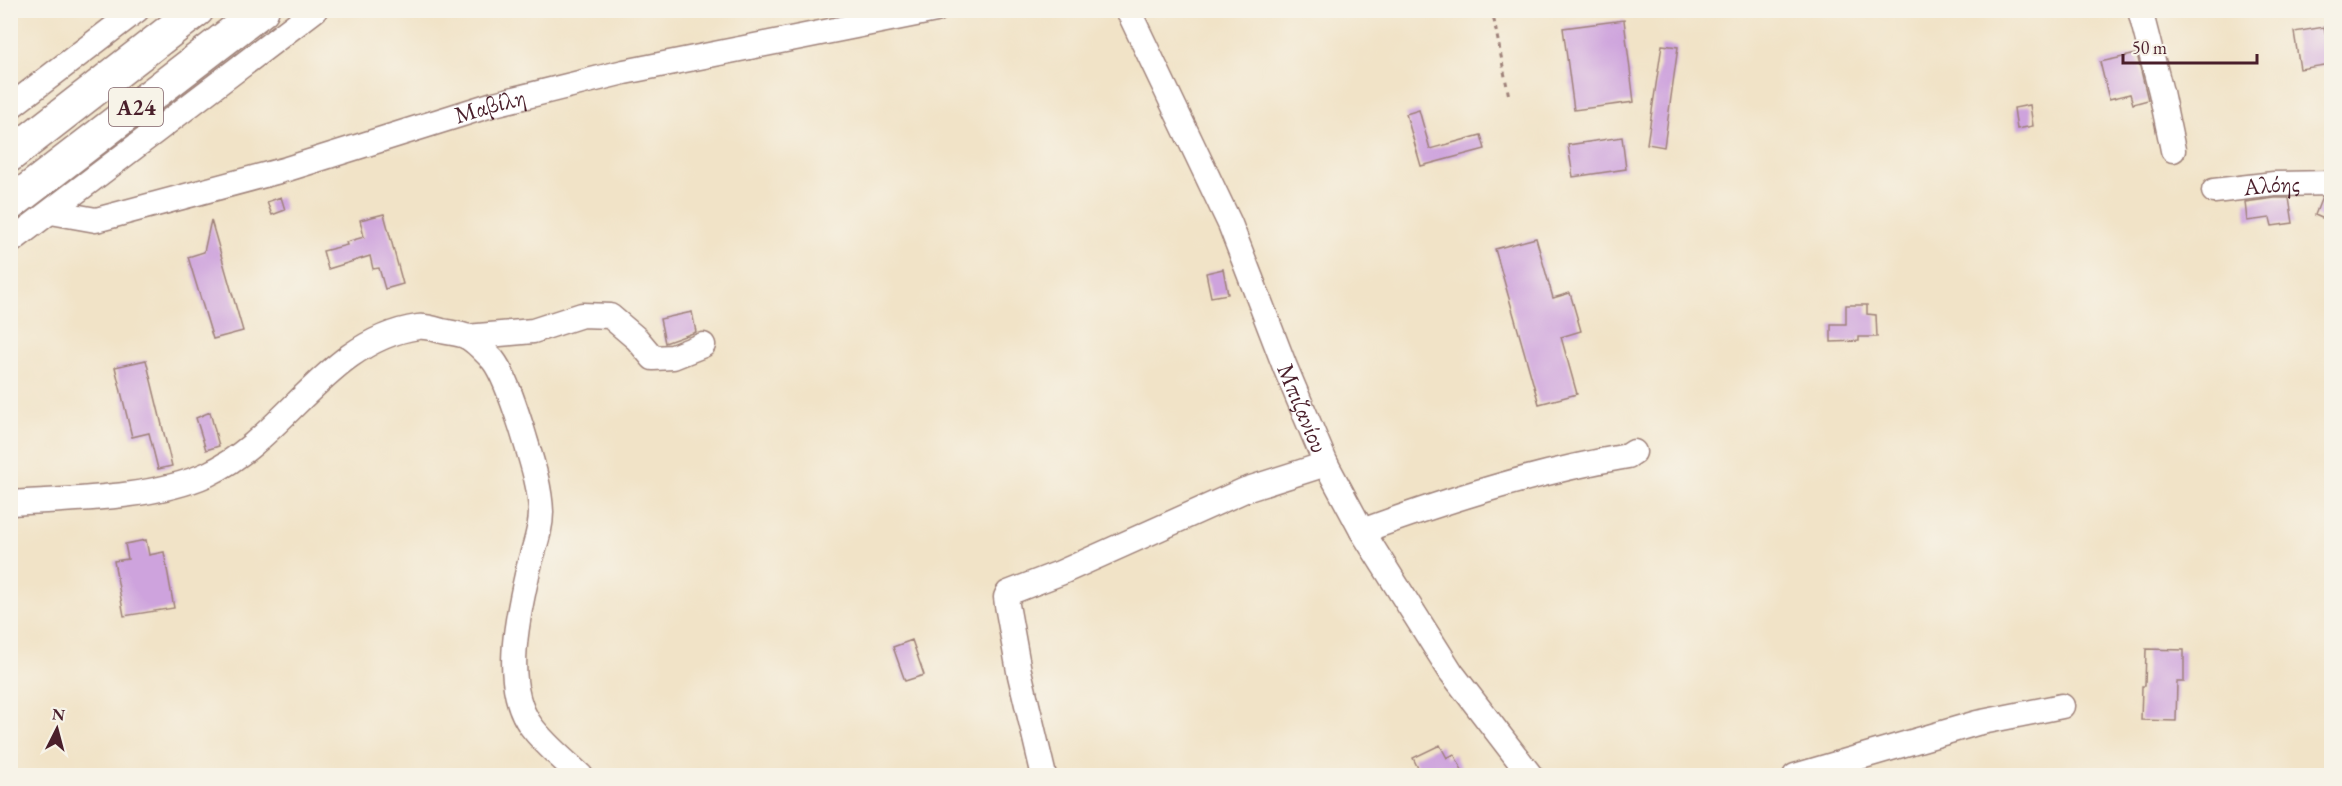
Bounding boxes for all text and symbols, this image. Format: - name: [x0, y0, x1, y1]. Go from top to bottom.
- scale bar: [2123, 27, 2256, 65]
- text: 50 m: [2132, 36, 2167, 59]
- street label: Μαβίλη: [450, 81, 529, 131]
- road number: Α24: [109, 88, 163, 126]
- street label: Αλόης: [2241, 168, 2300, 203]
- street label: Μπιζανίου: [1270, 359, 1335, 457]
- north arrow: [27, 699, 87, 759]
- text: N: [51, 703, 66, 726]

